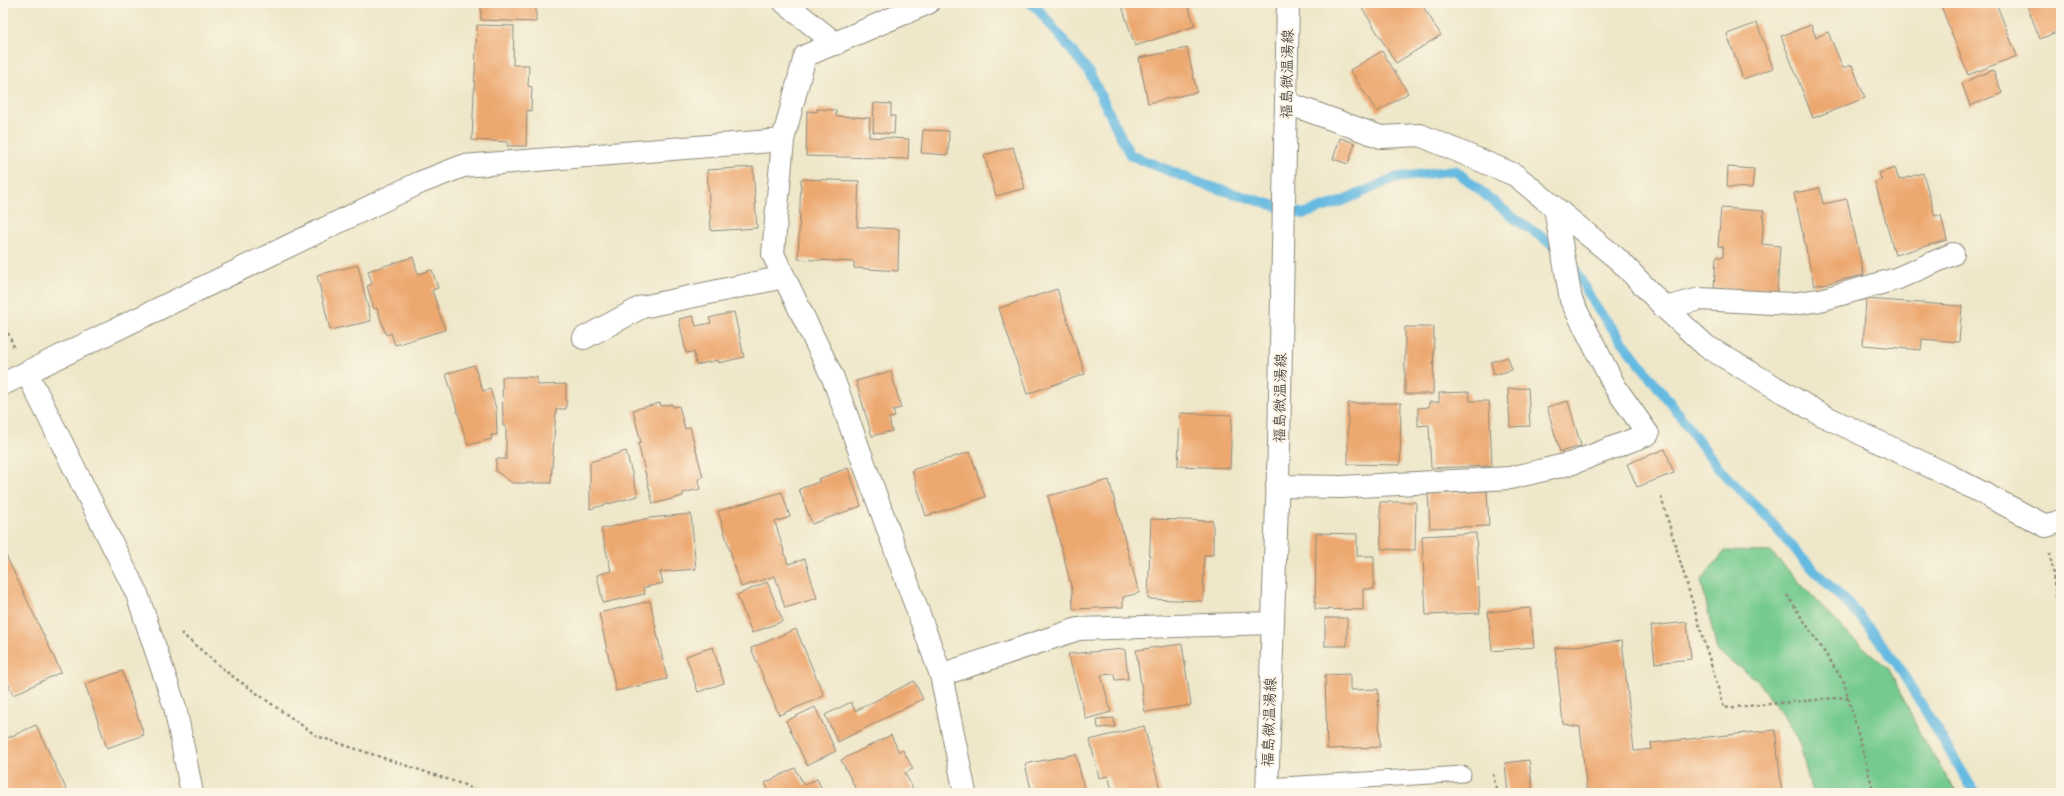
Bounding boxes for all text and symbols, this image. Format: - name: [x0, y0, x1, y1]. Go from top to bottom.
- street label: 福島微温湯線: [1277, 29, 1297, 119]
- street label: 福島微温湯線: [1270, 353, 1290, 443]
- street label: 福島微温湯線: [1258, 677, 1280, 767]

